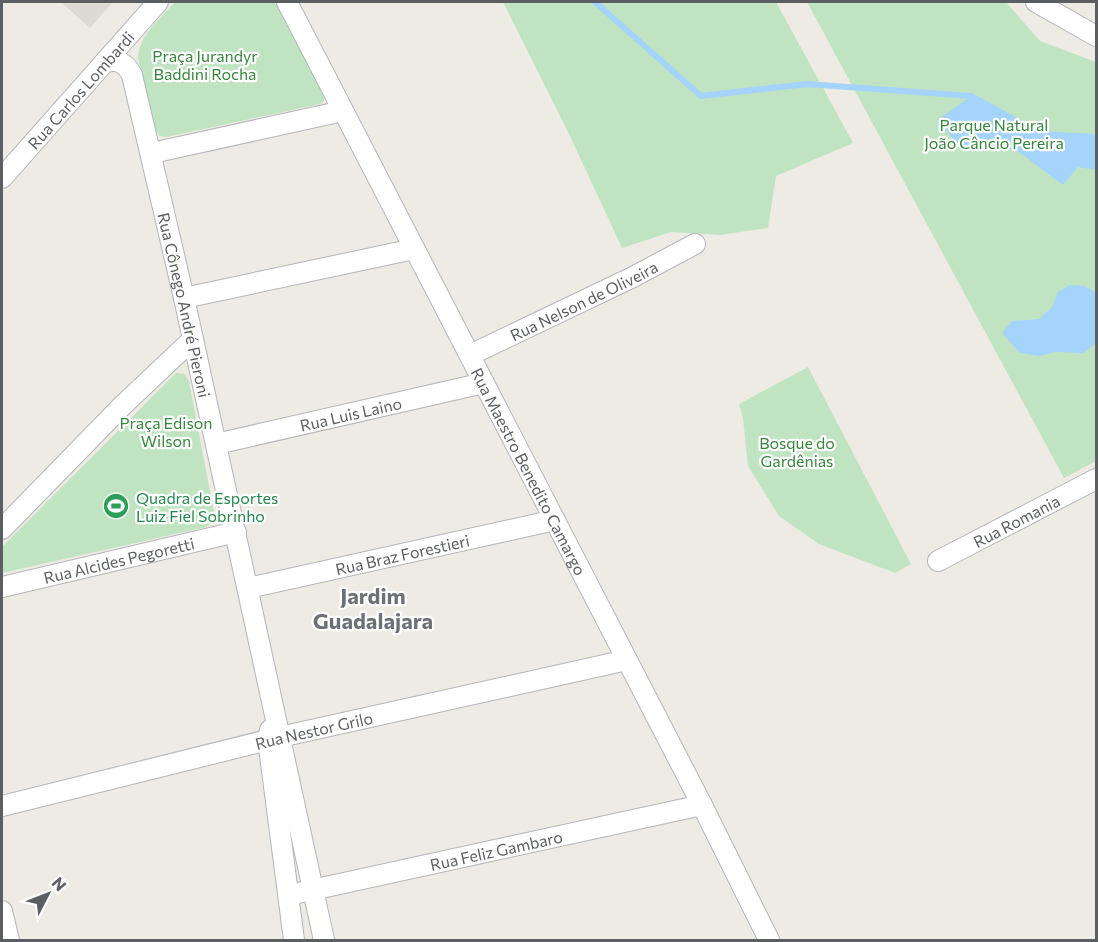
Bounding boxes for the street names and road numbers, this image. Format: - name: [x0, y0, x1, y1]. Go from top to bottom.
- street label: Rua Carlos Lombardi: [23, 27, 137, 152]
- street label: Rua Cônego André Pieroni: [155, 210, 215, 399]
- street label: Rua Nelson de Oliveira: [507, 256, 661, 344]
- street label: Rua Maestro Benedito Camargo: [468, 364, 591, 578]
- street label: Rua Luis Laino: [298, 393, 403, 434]
- street label: Rua Romania: [970, 490, 1063, 551]
- street label: Rua Braz Forestieri: [333, 530, 471, 578]
- street label: Rua Alcides Pegoretti: [42, 533, 196, 586]
- street label: Rua Nestor Grilo: [253, 707, 374, 752]
- street label: Rua Feliz Gambaro: [428, 826, 564, 874]

